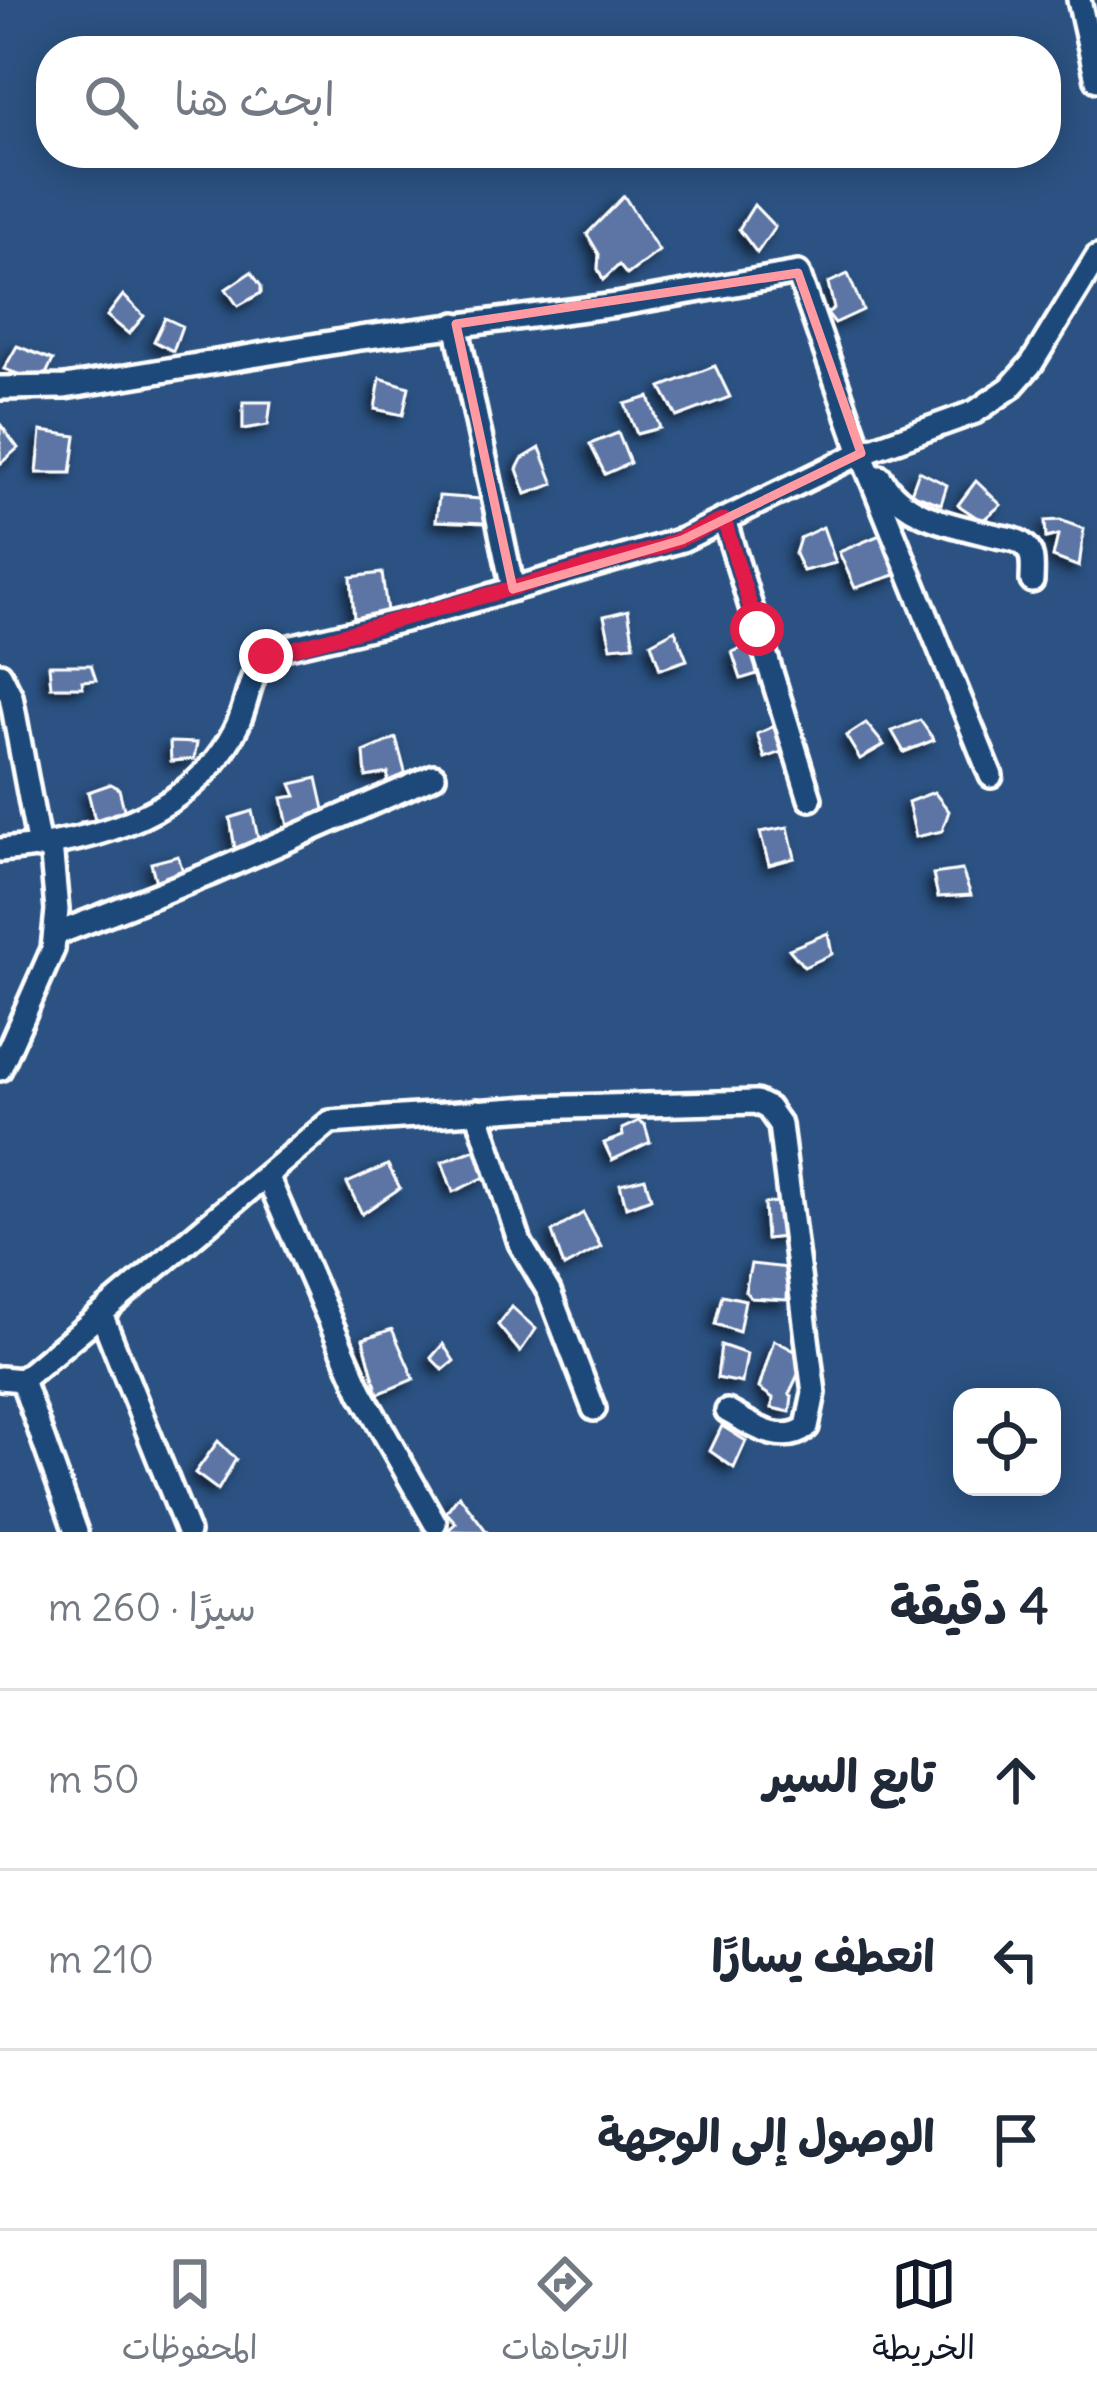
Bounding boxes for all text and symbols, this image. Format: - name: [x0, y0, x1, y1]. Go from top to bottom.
- search box: [36, 36, 1061, 168]
- icon: search: [78, 69, 144, 135]
- text: ابحث هنا: [174, 71, 335, 127]
- route start: [730, 602, 784, 656]
- route end: [239, 629, 293, 683]
- map controls: [953, 1388, 1061, 1496]
- button: locate: [953, 1388, 1061, 1496]
- text: 4 دقيقة: [890, 1574, 1049, 1638]
- text: سيرًا · 260 m: [48, 1583, 256, 1632]
- icon: ahead: [983, 1747, 1049, 1813]
- text: تابع السير: [764, 1748, 935, 1804]
- text: 50 m: [48, 1755, 140, 1804]
- icon: left: [983, 1927, 1049, 1993]
- text: انعطف يسارًا: [712, 1928, 935, 1984]
- text: 210 m: [48, 1935, 154, 1984]
- icon: arrive: [983, 2107, 1049, 2173]
- text: الوصول إلى الوجهة: [597, 2108, 935, 2164]
- tab: المحفوظات: [122, 2251, 258, 2377]
- tab: الاتجاهات: [501, 2251, 629, 2377]
- tab: الخريطة: [872, 2251, 975, 2377]

